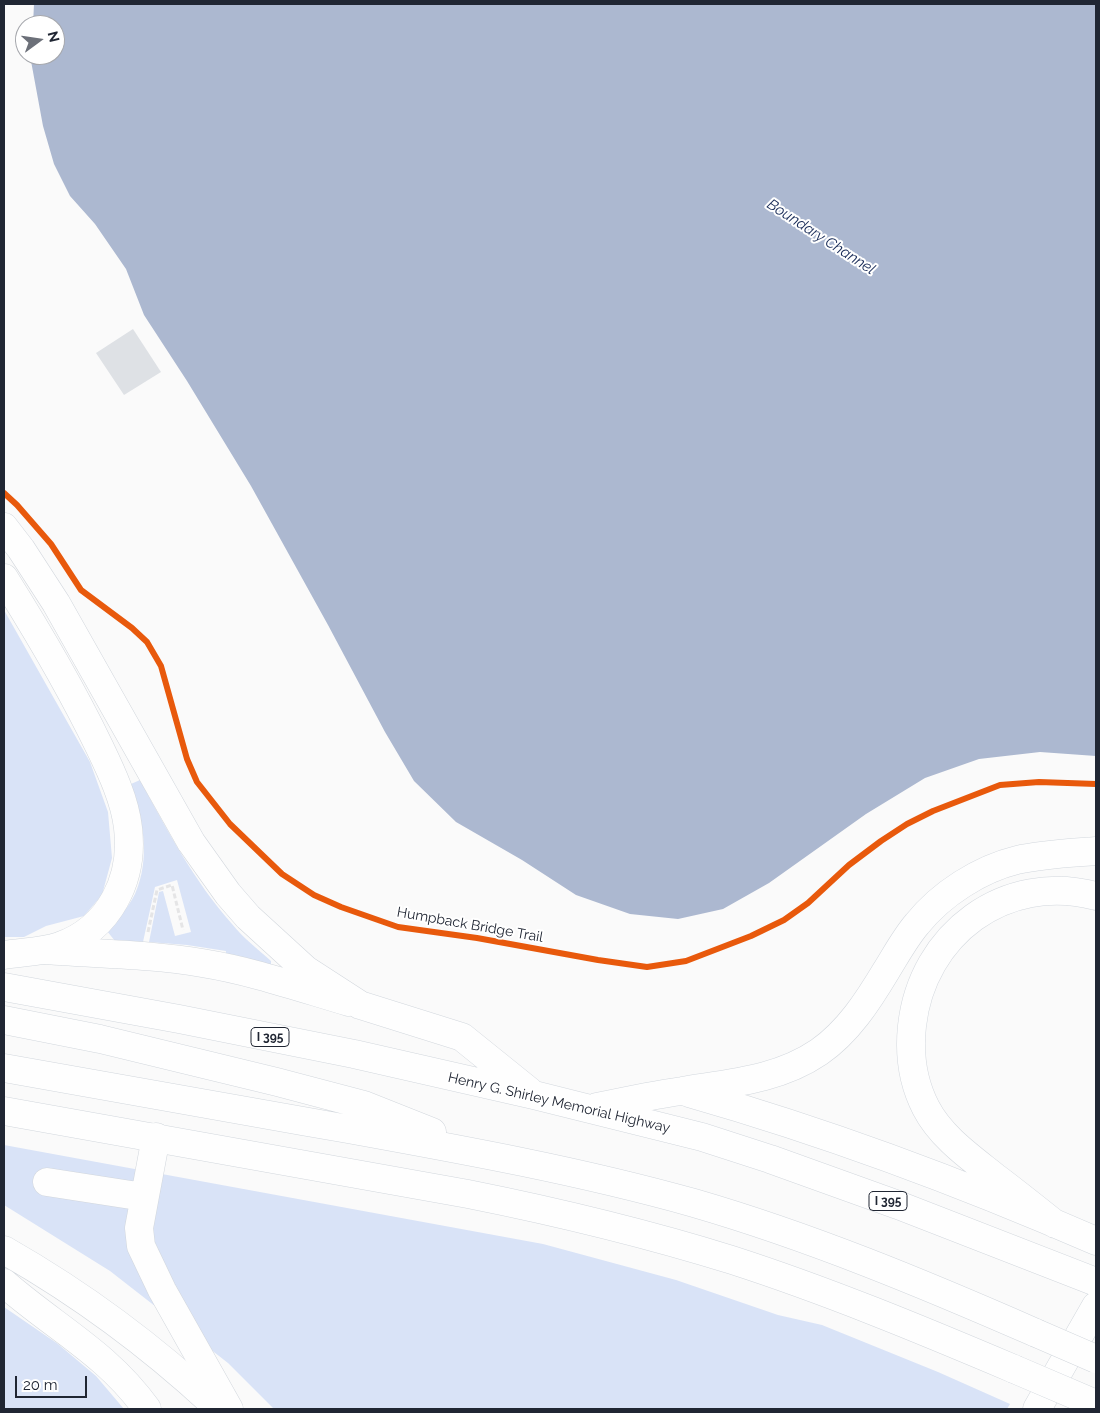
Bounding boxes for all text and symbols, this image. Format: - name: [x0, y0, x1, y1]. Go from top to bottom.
- north arrow: [15, 15, 65, 65]
- text: N: [45, 29, 63, 44]
- water label: Boundary Channel: [764, 195, 878, 279]
- street label: Humpback Bridge Trail: [396, 904, 544, 946]
- road number: I 395: [251, 1028, 289, 1046]
- street label: Henry G. Shirley Memorial Highway: [446, 1069, 672, 1137]
- road number: I 395: [869, 1192, 907, 1210]
- scale bar: [18, 1366, 90, 1398]
- text: 20 m: [23, 1376, 58, 1394]

